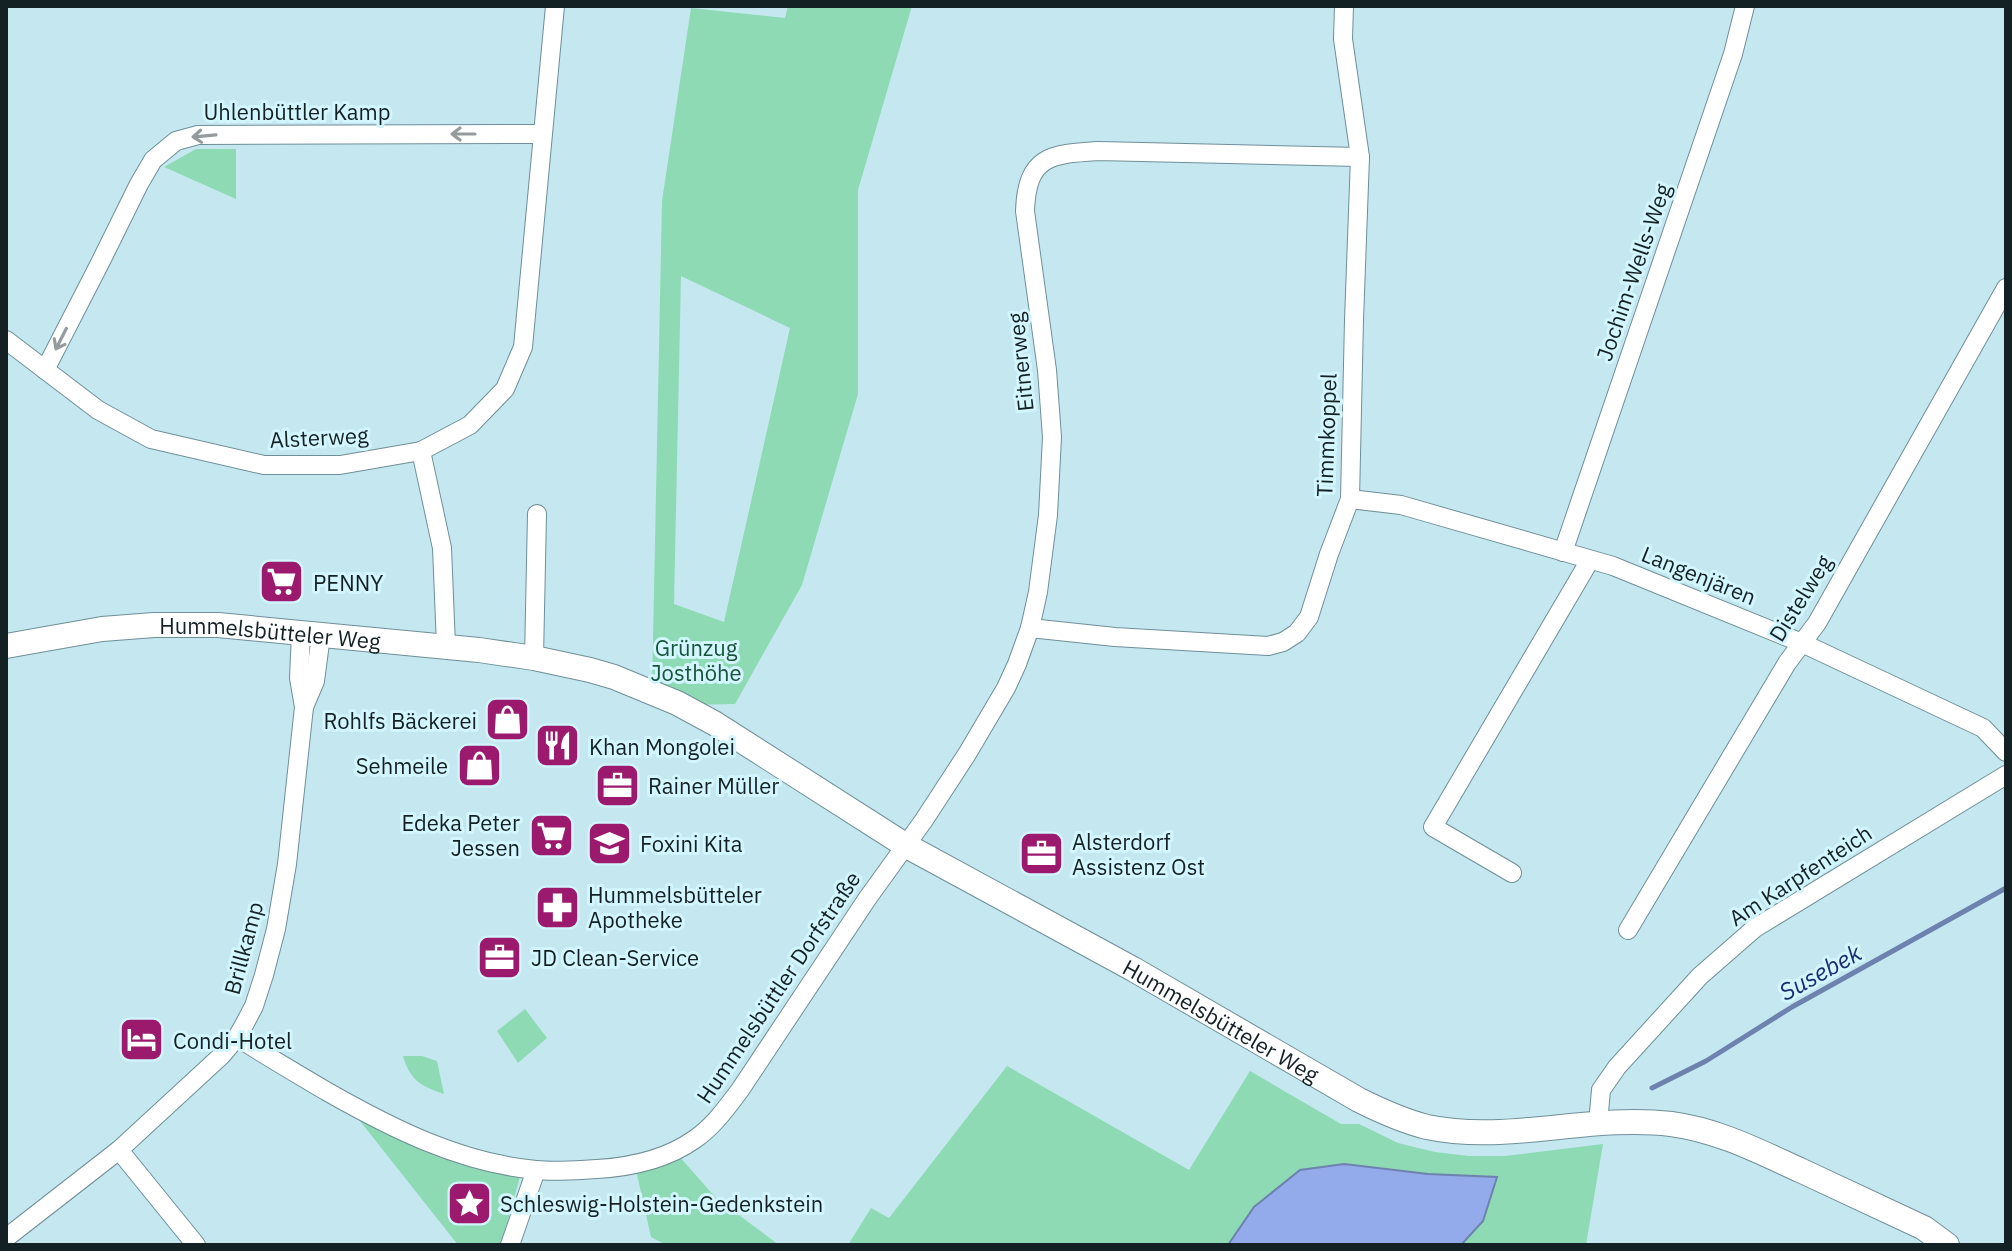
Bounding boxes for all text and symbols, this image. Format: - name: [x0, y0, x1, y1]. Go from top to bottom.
- street label: Uhlenbüttler Kamp: [203, 97, 391, 126]
- one-way arrow: [450, 126, 477, 142]
- one-way arrow: [191, 129, 217, 144]
- street label: Jochim-Wells-Weg: [1589, 179, 1677, 364]
- street label: Eitnerweg: [1000, 311, 1040, 413]
- one-way arrow: [52, 327, 68, 351]
- street label: Timmkoppel: [1309, 373, 1343, 497]
- street label: Alsterweg: [269, 420, 370, 454]
- street label: Langenjären: [1637, 539, 1761, 611]
- street label: Distelweg: [1762, 549, 1838, 647]
- supermarket icon: PENNY: [258, 558, 306, 606]
- place label: PENNY: [313, 568, 383, 597]
- street label: Hummelsbütteler Weg: [159, 611, 382, 655]
- park label: Grünzug Josthöhe: [650, 633, 742, 687]
- shop icon: Rohlfs Bäckerei: [484, 696, 532, 744]
- place label: Rohlfs Bäckerei: [323, 706, 477, 735]
- restaurant icon: Khan Mongolei: [534, 722, 582, 770]
- place label: Khan Mongolei: [589, 732, 735, 761]
- shop icon: Sehmeile: [455, 741, 503, 789]
- place label: Sehmeile: [356, 751, 448, 780]
- office icon: Rainer Müller: [593, 761, 641, 809]
- place label: Rainer Müller: [648, 771, 779, 800]
- place label: Edeka Peter Jessen: [401, 808, 520, 862]
- supermarket icon: Edeka Peter Jessen: [527, 811, 575, 859]
- street label: Am Karpfenteich: [1723, 818, 1877, 932]
- school or university icon: Foxini Kita: [585, 819, 633, 867]
- place label: Alsterdorf Assistenz Ost: [1072, 827, 1205, 881]
- place label: Foxini Kita: [640, 829, 743, 858]
- office icon: Alsterdorf Assistenz Ost: [1017, 830, 1065, 878]
- street label: Hummelsbüttler Dorfstraße: [689, 865, 867, 1109]
- place label: Hummelsbütteler Apotheke: [588, 880, 762, 934]
- pharmacy icon: Hummelsbütteler Apotheke: [533, 883, 581, 931]
- street label: Brillkamp: [217, 898, 269, 998]
- office icon: JD Clean-Service: [476, 933, 524, 981]
- water label: Susebek: [1773, 936, 1867, 1008]
- place label: JD Clean-Service: [531, 943, 699, 972]
- street label: Hummelsbütteler Weg: [1118, 952, 1325, 1089]
- hotel icon: Condi-Hotel: [118, 1016, 166, 1064]
- place label: Condi-Hotel: [173, 1026, 292, 1055]
- place icon: Schleswig-Holstein-Gedenkstein: [445, 1179, 493, 1227]
- place label: Schleswig-Holstein-Gedenkstein: [500, 1189, 823, 1218]

